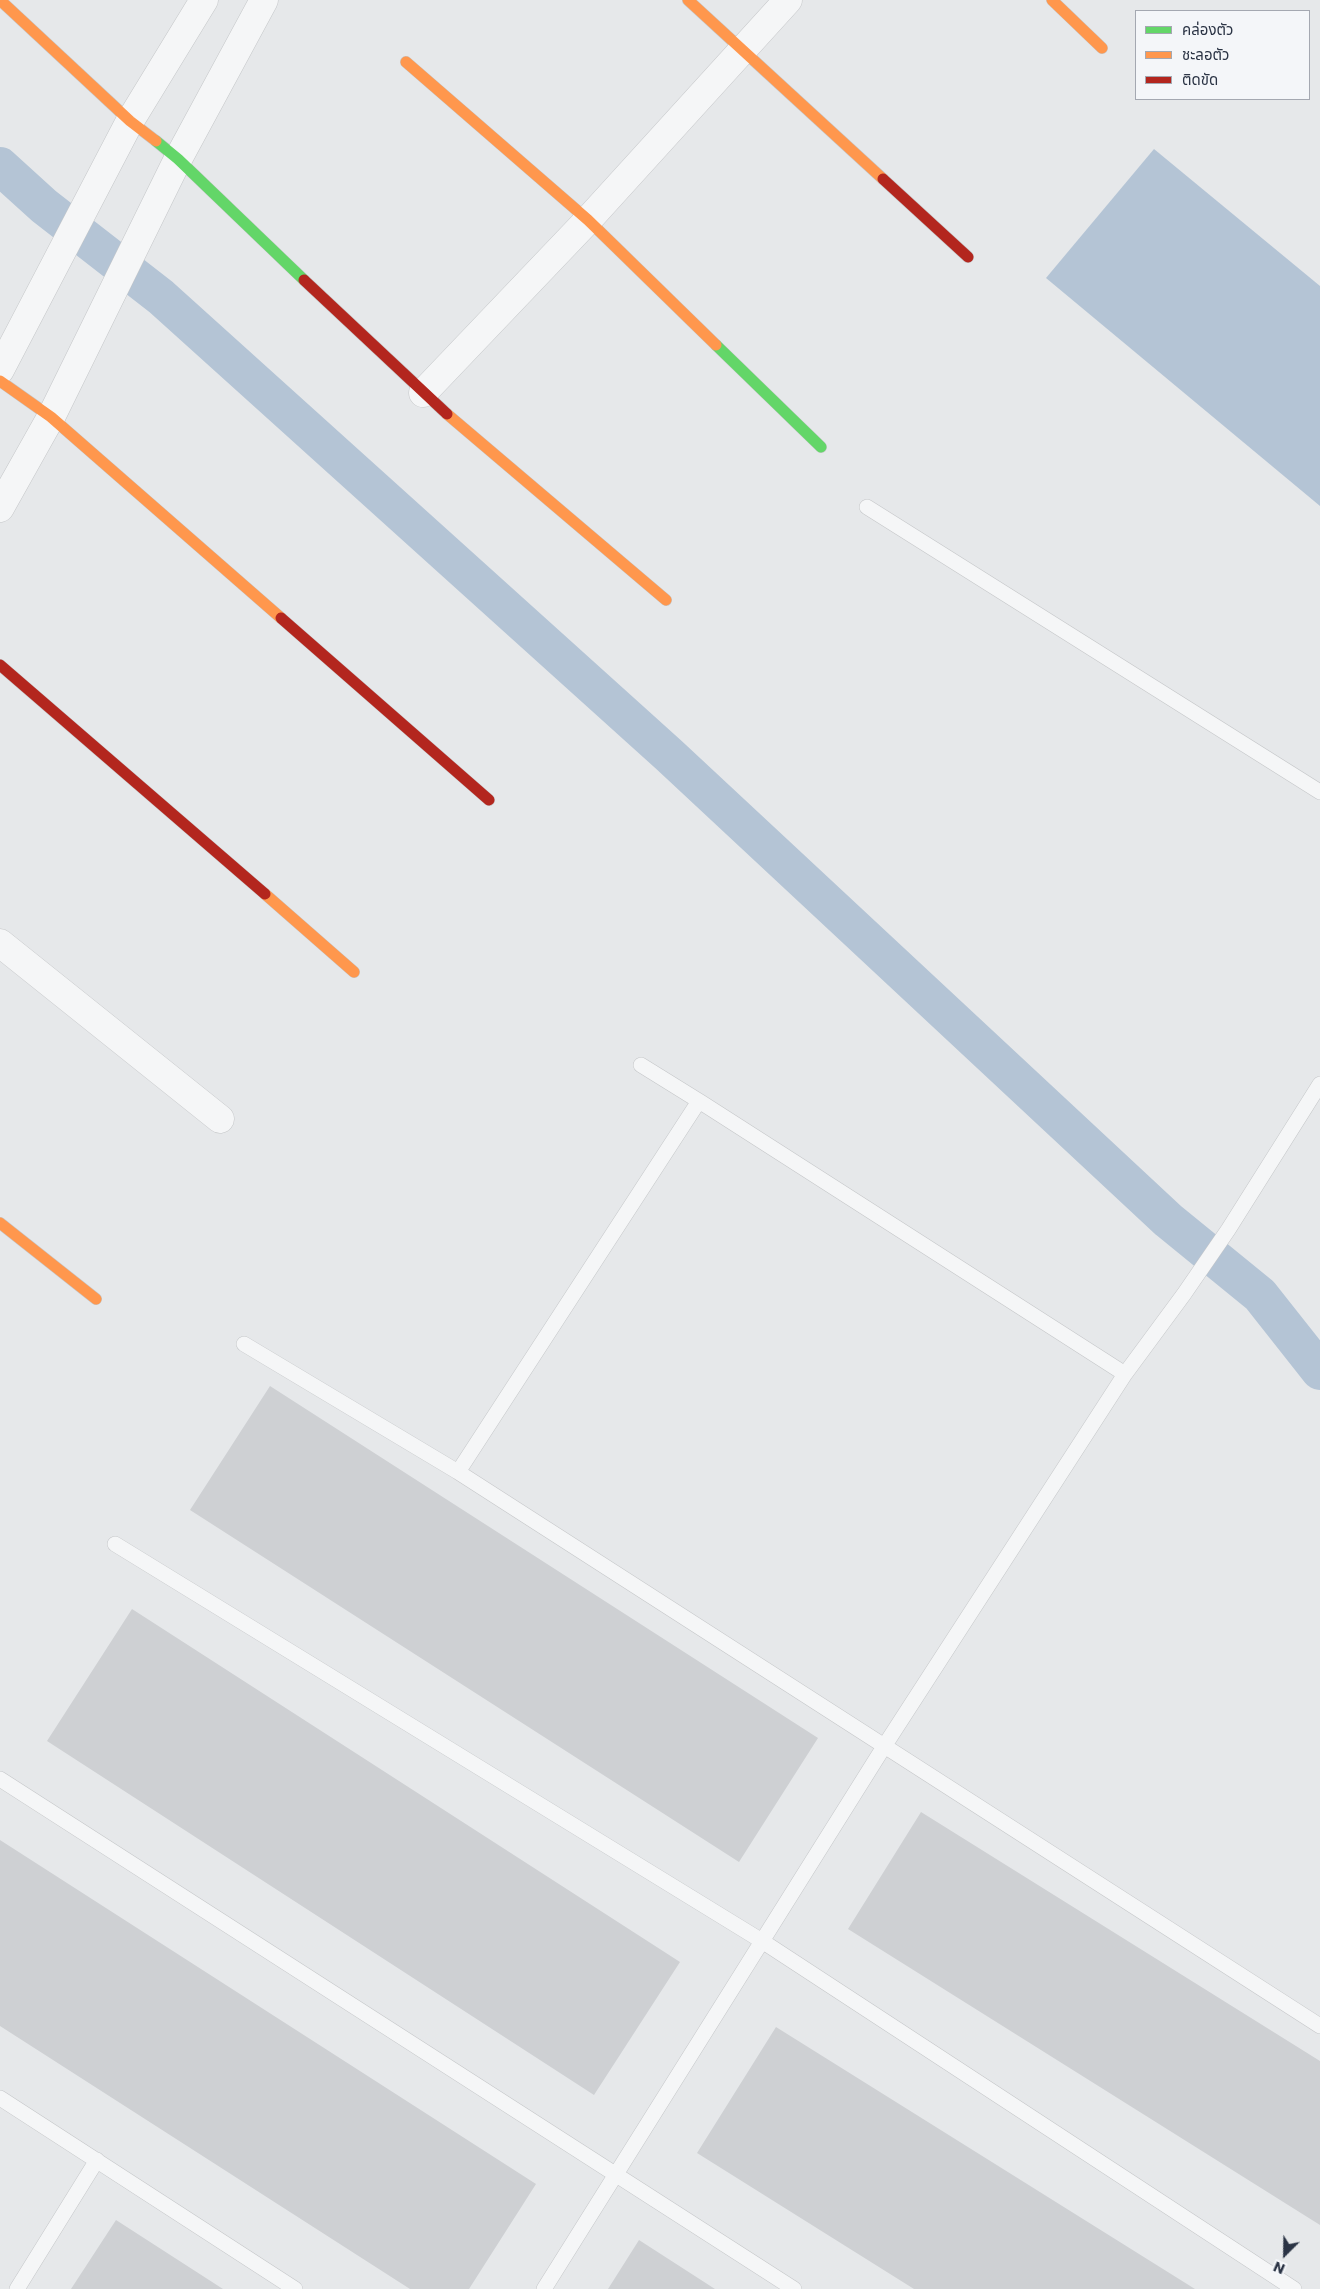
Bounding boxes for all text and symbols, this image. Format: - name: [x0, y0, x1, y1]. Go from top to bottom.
- legend: [1135, 10, 1310, 100]
- text: คล่องตัว: [1182, 19, 1233, 40]
- text: ชะลอตัว: [1182, 44, 1229, 65]
- text: ติดขัด: [1182, 69, 1218, 90]
- north arrow: [1260, 2229, 1310, 2279]
- text: N: [1270, 2257, 1288, 2279]

